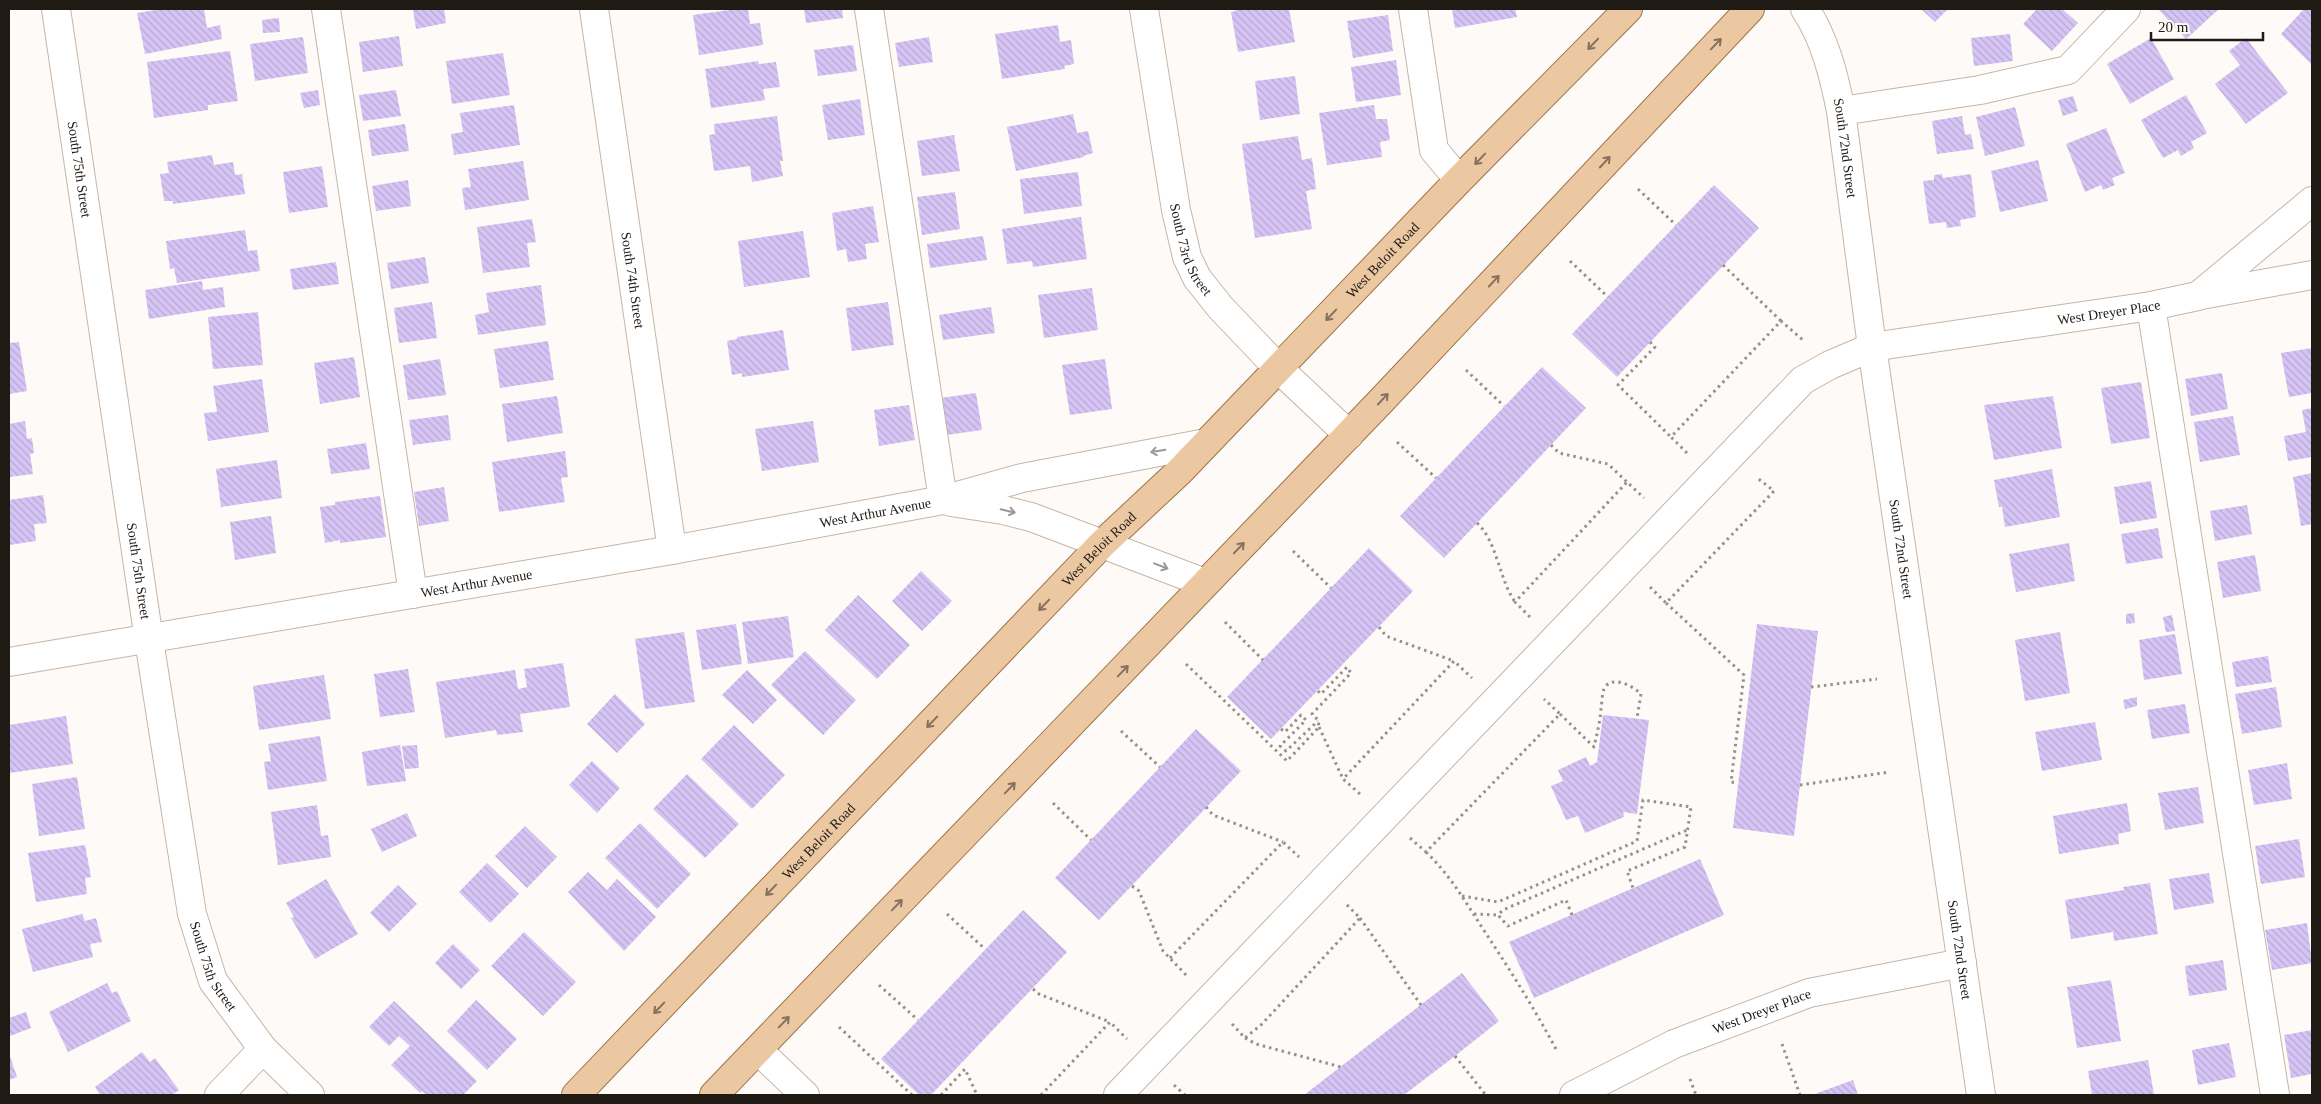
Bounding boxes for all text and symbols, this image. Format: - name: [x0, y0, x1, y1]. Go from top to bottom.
- scale bar: [2151, 10, 2264, 42]
- text: 20 m: [2158, 19, 2189, 35]
- one-way arrow: [1588, 37, 1600, 49]
- one-way arrow: [1710, 38, 1722, 50]
- street label: South 72nd Street: [1831, 97, 1859, 199]
- street label: South 75th Street: [65, 120, 94, 219]
- one-way arrow: [1474, 153, 1486, 165]
- one-way arrow: [1599, 156, 1611, 169]
- street label: South 73rd Street: [1167, 202, 1215, 299]
- street label: West Beloit Road: [1343, 220, 1422, 301]
- street label: South 74th Street: [618, 231, 647, 330]
- one-way arrow: [1488, 274, 1500, 287]
- street label: West Dreyer Place: [2056, 297, 2162, 328]
- one-way arrow: [1325, 308, 1337, 321]
- one-way arrow: [1377, 393, 1389, 406]
- one-way arrow: [1150, 447, 1166, 457]
- street label: West Arthur Avenue: [818, 495, 932, 531]
- street label: South 72nd Street: [1886, 498, 1916, 600]
- one-way arrow: [999, 507, 1015, 516]
- street label: West Beloit Road: [1059, 509, 1139, 589]
- street label: South 75th Street: [124, 522, 153, 620]
- one-way arrow: [1233, 542, 1245, 555]
- one-way arrow: [1153, 563, 1168, 572]
- street label: West Arthur Avenue: [420, 567, 533, 600]
- one-way arrow: [1038, 598, 1050, 611]
- one-way arrow: [1117, 665, 1129, 677]
- one-way arrow: [926, 716, 938, 728]
- one-way arrow: [1004, 782, 1016, 794]
- street label: West Beloit Road: [779, 801, 858, 882]
- one-way arrow: [765, 884, 777, 897]
- one-way arrow: [891, 899, 903, 911]
- street label: South 72nd Street: [1945, 899, 1974, 1001]
- street label: South 75th Street: [187, 920, 240, 1014]
- street label: West Dreyer Place: [1711, 986, 1813, 1037]
- one-way arrow: [653, 1002, 665, 1014]
- one-way arrow: [778, 1017, 790, 1029]

